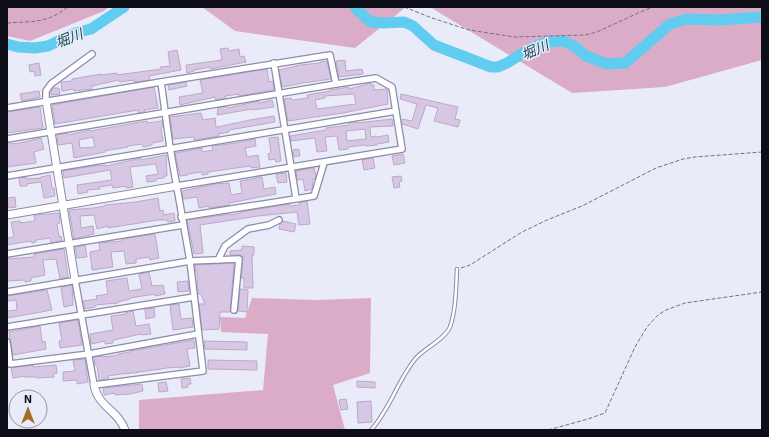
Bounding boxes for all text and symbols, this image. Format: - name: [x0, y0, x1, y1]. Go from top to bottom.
- water label: 堀川: [53, 24, 87, 50]
- water label: 堀川: [519, 35, 553, 63]
- north arrow: [8, 389, 48, 429]
- text: N: [24, 392, 32, 405]

